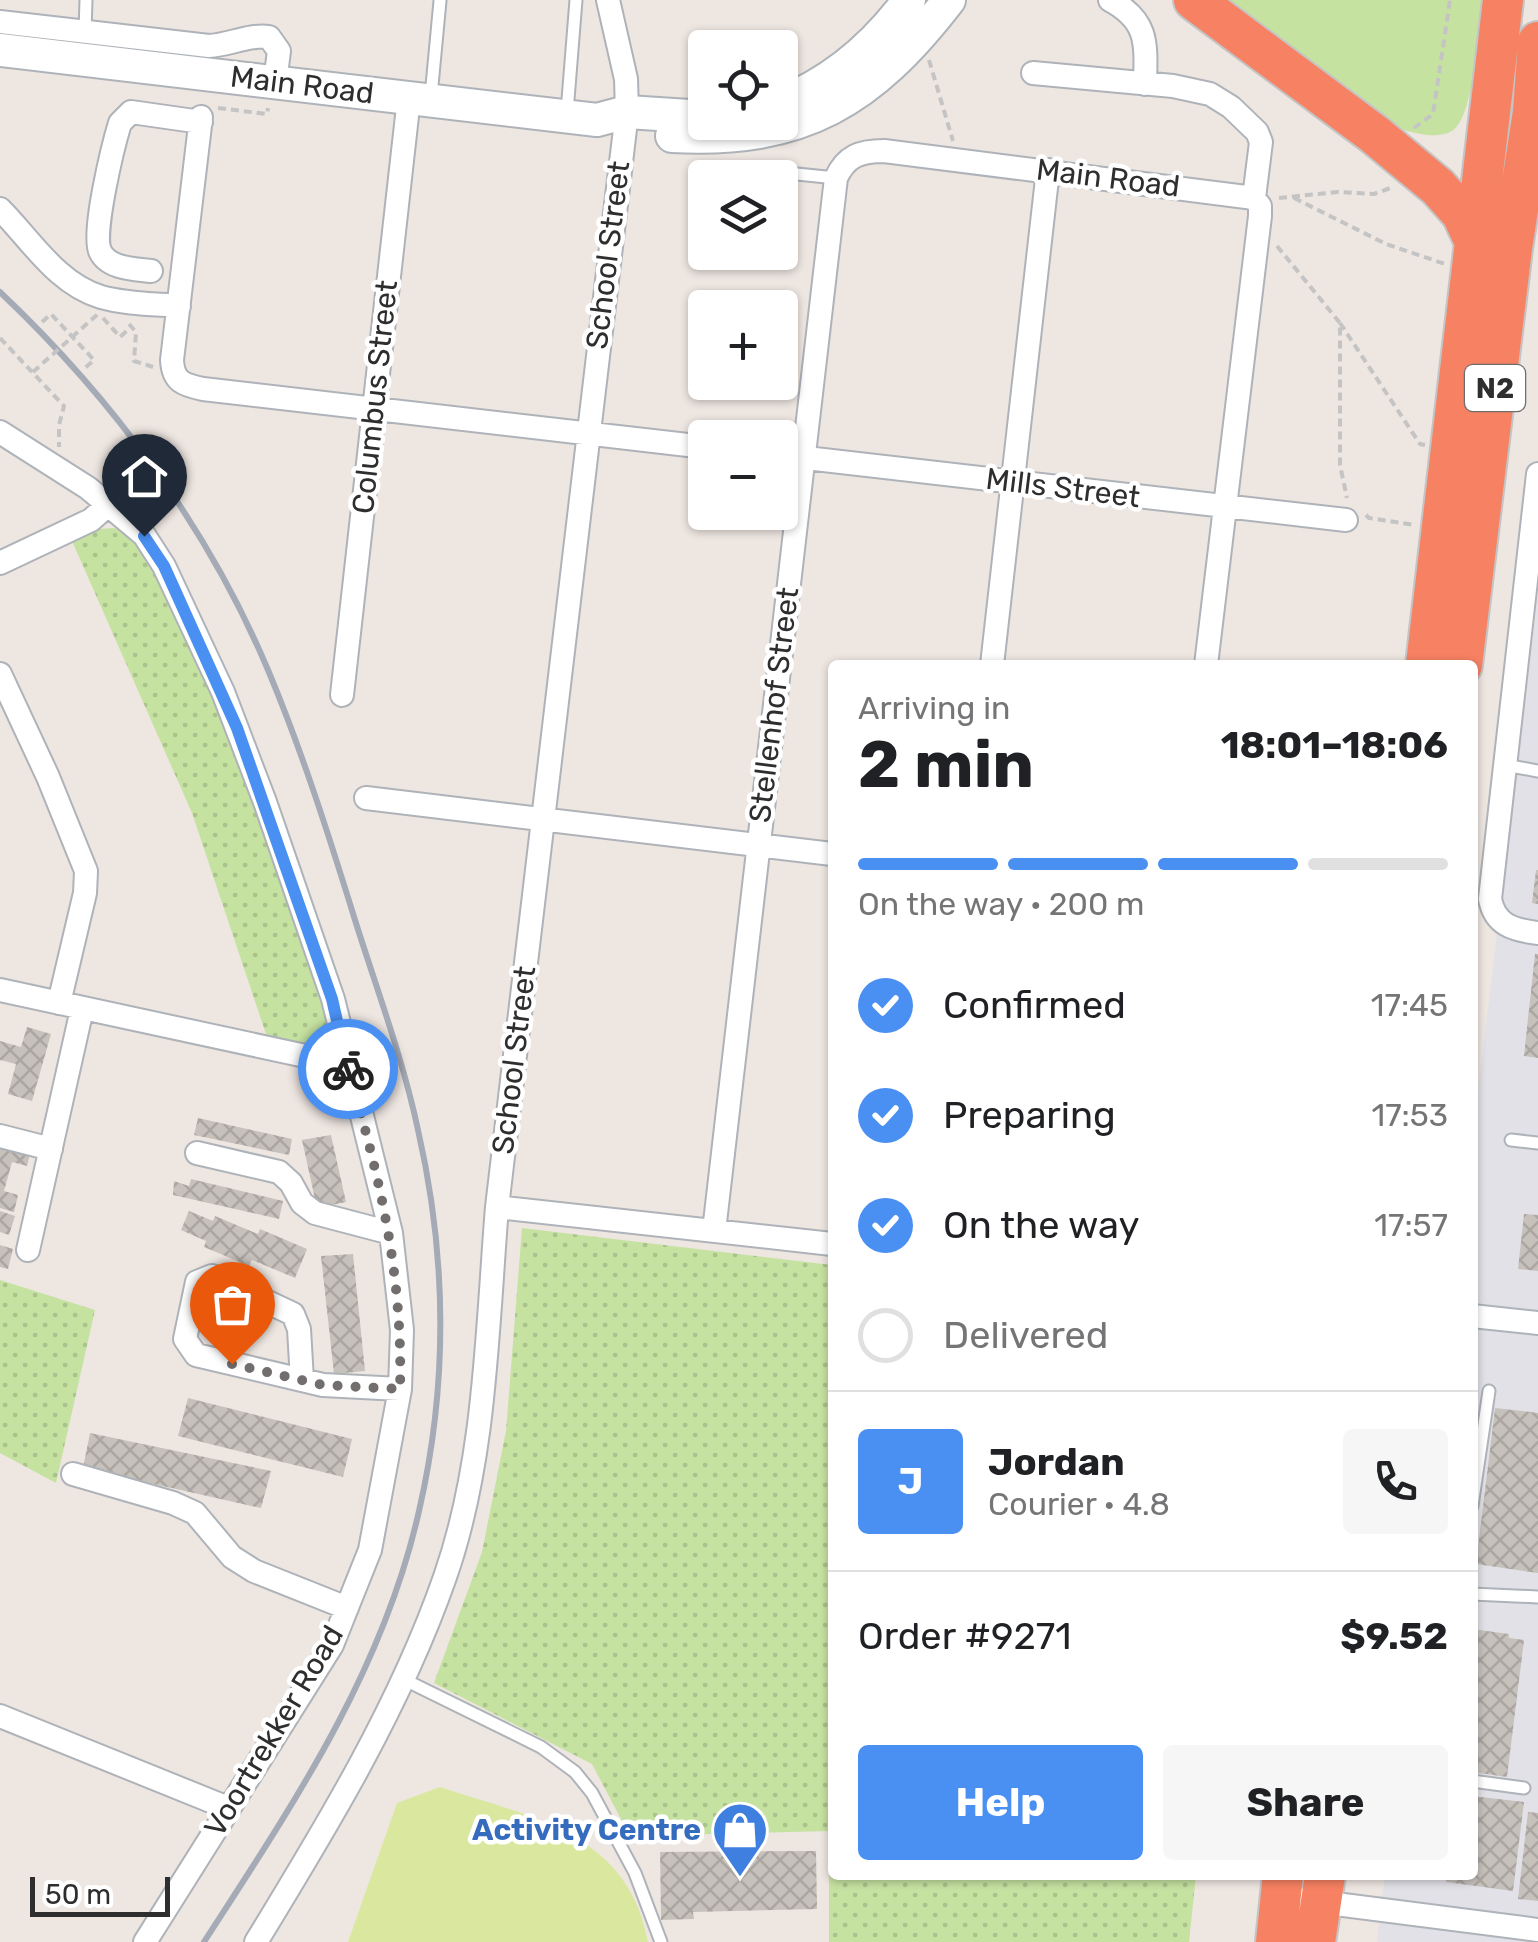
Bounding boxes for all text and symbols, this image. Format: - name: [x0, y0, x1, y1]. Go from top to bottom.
- map controls: [688, 30, 798, 530]
- button: locate: [688, 30, 798, 140]
- street label: Main Road: [228, 58, 376, 112]
- street label: Main Road: [1034, 151, 1182, 205]
- street label: School Street: [579, 159, 637, 351]
- button: layers: [688, 160, 798, 270]
- street label: Columbus Street: [345, 278, 405, 515]
- button: +: [688, 290, 798, 400]
- road number: N2: [1465, 365, 1525, 411]
- button: −: [688, 420, 798, 530]
- pin: [102, 434, 187, 537]
- icon: home: [117, 449, 172, 504]
- street label: Mills Street: [984, 461, 1142, 515]
- street label: Stellenhof Street: [742, 585, 806, 825]
- text: Arriving in: [858, 689, 1010, 727]
- text: 18:01–18:06: [1221, 722, 1448, 768]
- text: 2 min: [858, 726, 1034, 803]
- text: On the way · 200 m: [858, 885, 1145, 923]
- street label: School Street: [485, 964, 543, 1156]
- icon: check: [858, 978, 913, 1033]
- text: Confirmed: [943, 982, 1126, 1028]
- text: 17:45: [1371, 986, 1448, 1024]
- courier: [298, 1019, 398, 1119]
- icon: bike: [321, 1042, 376, 1097]
- icon: check: [858, 1088, 913, 1143]
- text: Preparing: [943, 1092, 1116, 1138]
- text: 17:53: [1371, 1096, 1448, 1134]
- icon: check: [858, 1198, 913, 1253]
- text: On the way: [943, 1202, 1139, 1248]
- text: 17:57: [1374, 1206, 1448, 1244]
- pin: [190, 1262, 275, 1365]
- icon: bag: [205, 1277, 260, 1332]
- text: Delivered: [943, 1312, 1108, 1358]
- button: phone: [1343, 1429, 1448, 1534]
- text: Jordan: [988, 1439, 1125, 1485]
- text: J: [898, 1458, 923, 1504]
- text: Courier · 4.8: [988, 1485, 1170, 1523]
- text: Order #9271: [858, 1613, 1072, 1659]
- text: $9.52: [1340, 1613, 1448, 1659]
- street label: Voortrekker Road: [197, 1619, 351, 1843]
- button: Help: [858, 1745, 1143, 1860]
- button: Share: [1163, 1745, 1448, 1860]
- shop icon: Activity Centre: [710, 1800, 770, 1879]
- place label: Activity Centre: [472, 1812, 701, 1848]
- scale bar: [30, 1872, 170, 1916]
- text: 50 m: [45, 1878, 111, 1911]

